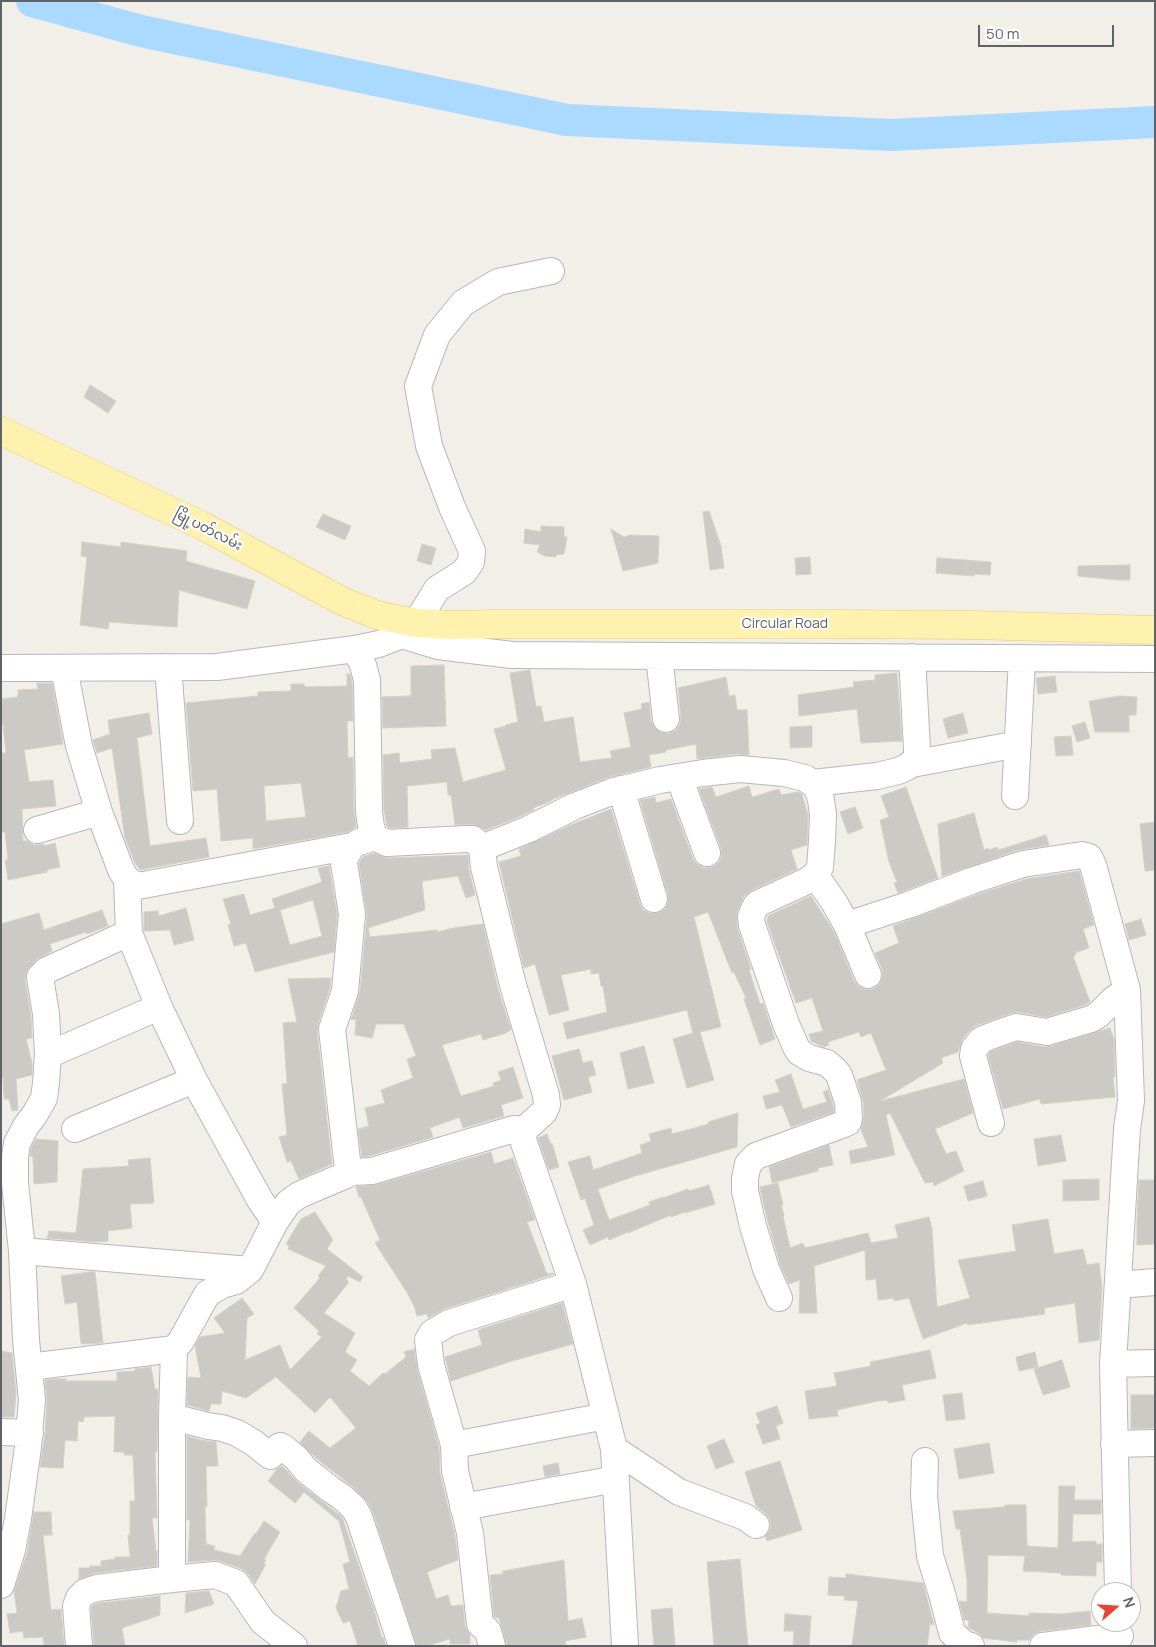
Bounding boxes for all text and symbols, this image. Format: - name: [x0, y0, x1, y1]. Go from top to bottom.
- scale bar: [981, 15, 1117, 47]
- text: 50 m: [986, 23, 1020, 44]
- street label: မြို့ပတ်လမ်း: [171, 506, 245, 554]
- street label: Circular Road: [742, 616, 828, 632]
- north arrow: [1091, 1582, 1141, 1632]
- text: N: [1119, 1594, 1140, 1610]

